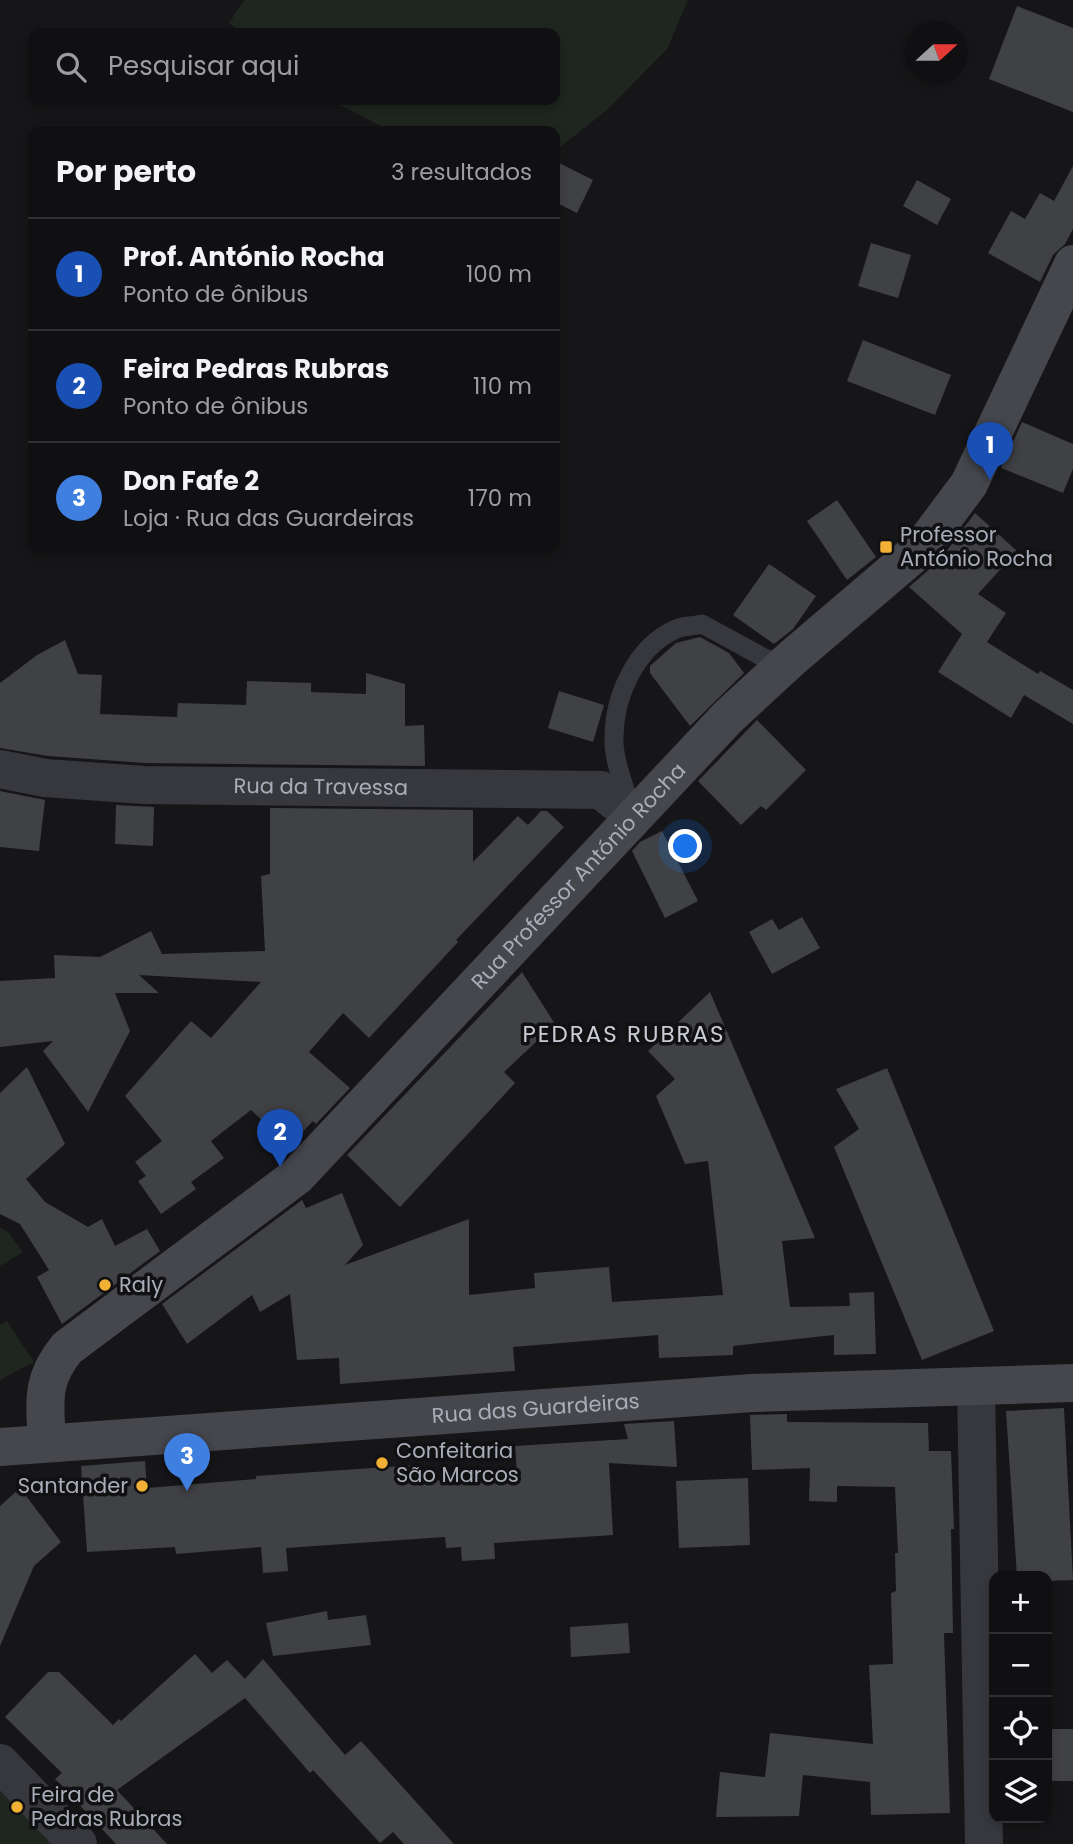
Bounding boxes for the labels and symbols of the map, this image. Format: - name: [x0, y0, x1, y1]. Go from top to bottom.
- north arrow: [905, 21, 968, 84]
- pin: 1: [967, 422, 1013, 480]
- place label: Professor António Rocha: [900, 520, 1053, 573]
- marker: Professor António Rocha: [878, 539, 894, 555]
- street label: Rua Professor António Rocha: [465, 756, 692, 996]
- street label: Rua da Travessa: [233, 771, 408, 802]
- your location: [668, 829, 702, 863]
- district label: PEDRAS RUBRAS: [522, 1018, 726, 1050]
- pin: 2: [257, 1109, 303, 1167]
- place label: Raly: [119, 1270, 163, 1299]
- marker: Raly: [97, 1277, 113, 1293]
- street label: Rua das Guardeiras: [431, 1386, 641, 1430]
- pin: 3: [164, 1433, 210, 1491]
- place label: Confeitaria São Marcos: [396, 1436, 519, 1489]
- marker: Confeitaria São Marcos: [374, 1455, 390, 1471]
- place label: Santander: [18, 1471, 128, 1500]
- marker: Santander: [134, 1478, 150, 1494]
- place label: Feira de Pedras Rubras: [31, 1780, 182, 1833]
- marker: Feira de Pedras Rubras: [9, 1799, 25, 1815]

